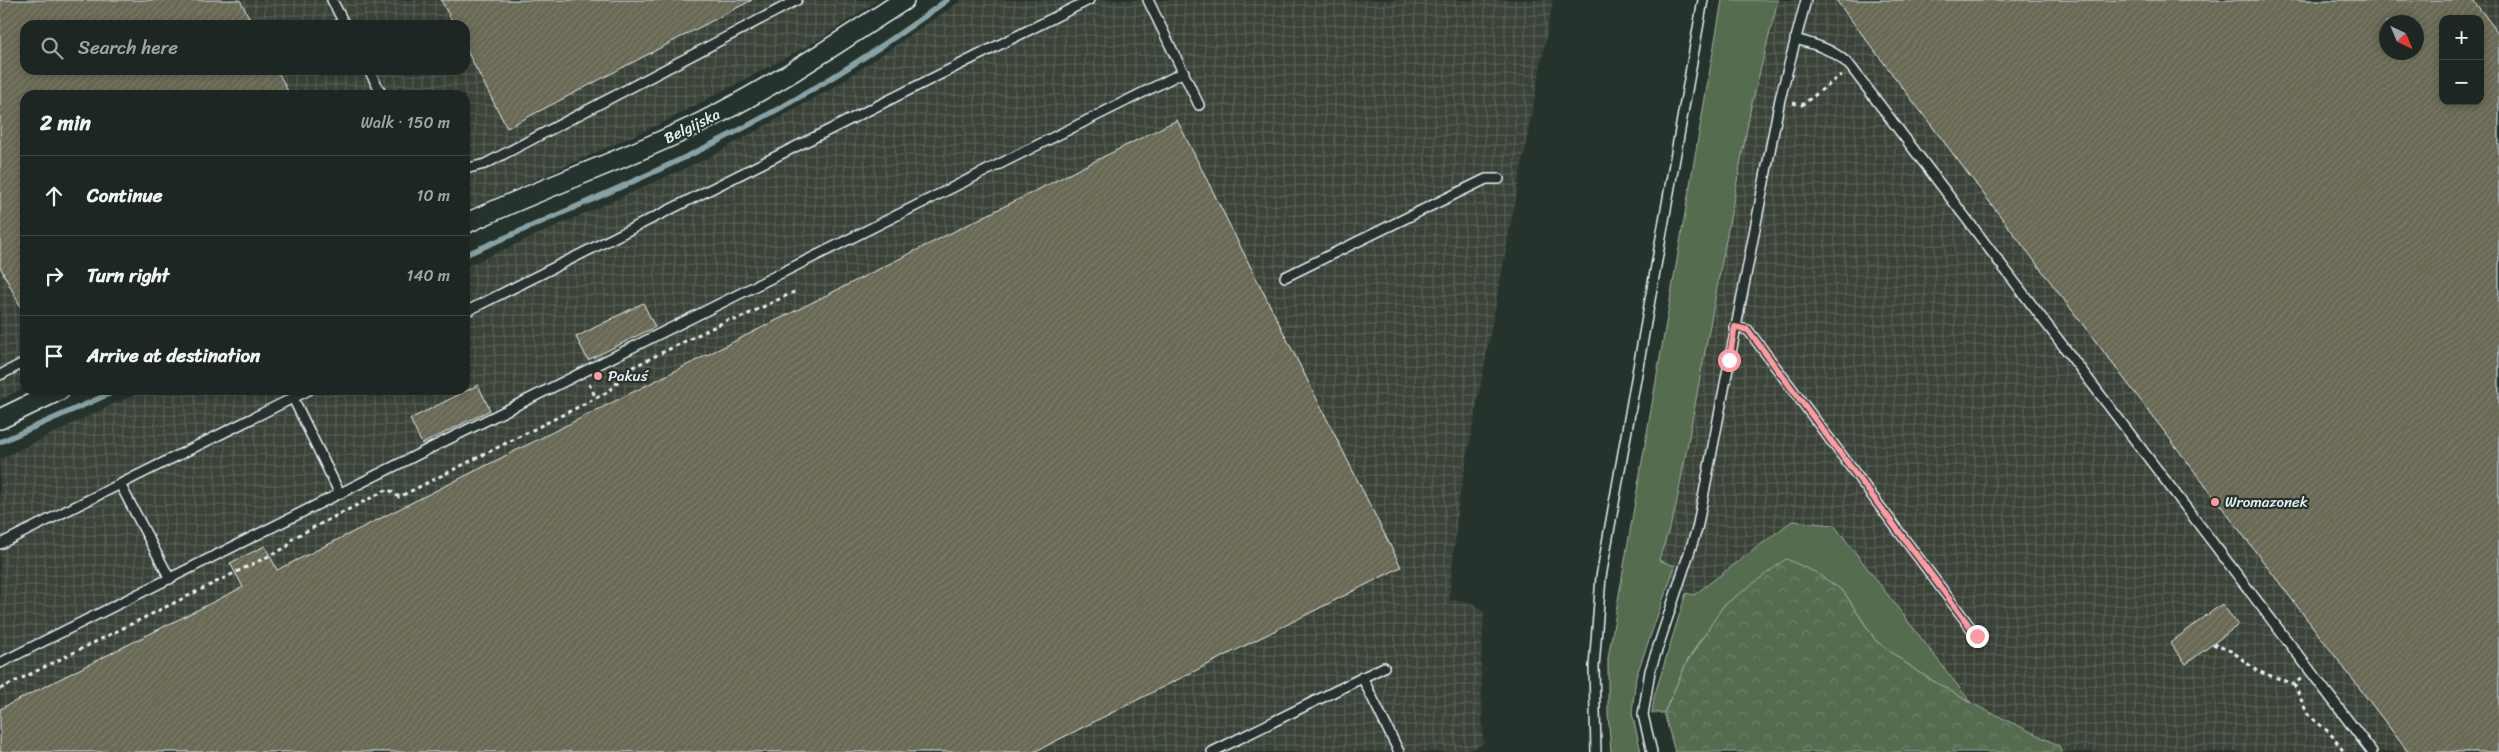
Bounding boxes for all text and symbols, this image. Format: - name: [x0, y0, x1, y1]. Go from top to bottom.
- north arrow: [2379, 15, 2424, 60]
- map controls: [2439, 15, 2484, 105]
- button: +: [2439, 15, 2484, 60]
- search box: [20, 20, 470, 75]
- text: Search here: [78, 31, 178, 64]
- icon: search: [38, 34, 66, 62]
- button: −: [2439, 60, 2484, 105]
- street label: Belgijska: [659, 101, 725, 151]
- text: 2 min: [40, 104, 91, 142]
- text: Walk · 150 m: [361, 108, 450, 137]
- text: Continue: [87, 179, 163, 212]
- text: 10 m: [417, 181, 450, 210]
- icon: ahead: [40, 182, 68, 210]
- text: Turn right: [87, 259, 169, 292]
- text: 140 m: [407, 261, 450, 290]
- icon: right: [40, 262, 68, 290]
- text: Arrive at destination: [87, 339, 260, 372]
- icon: arrive: [40, 342, 68, 370]
- route start: [1718, 349, 1741, 372]
- place label: Pakuś: [608, 363, 650, 389]
- marker: Pakuś: [592, 370, 604, 382]
- place label: Wromazonek: [2225, 489, 2308, 515]
- marker: Wromazonek: [2209, 496, 2221, 508]
- route end: [1966, 625, 1989, 648]

